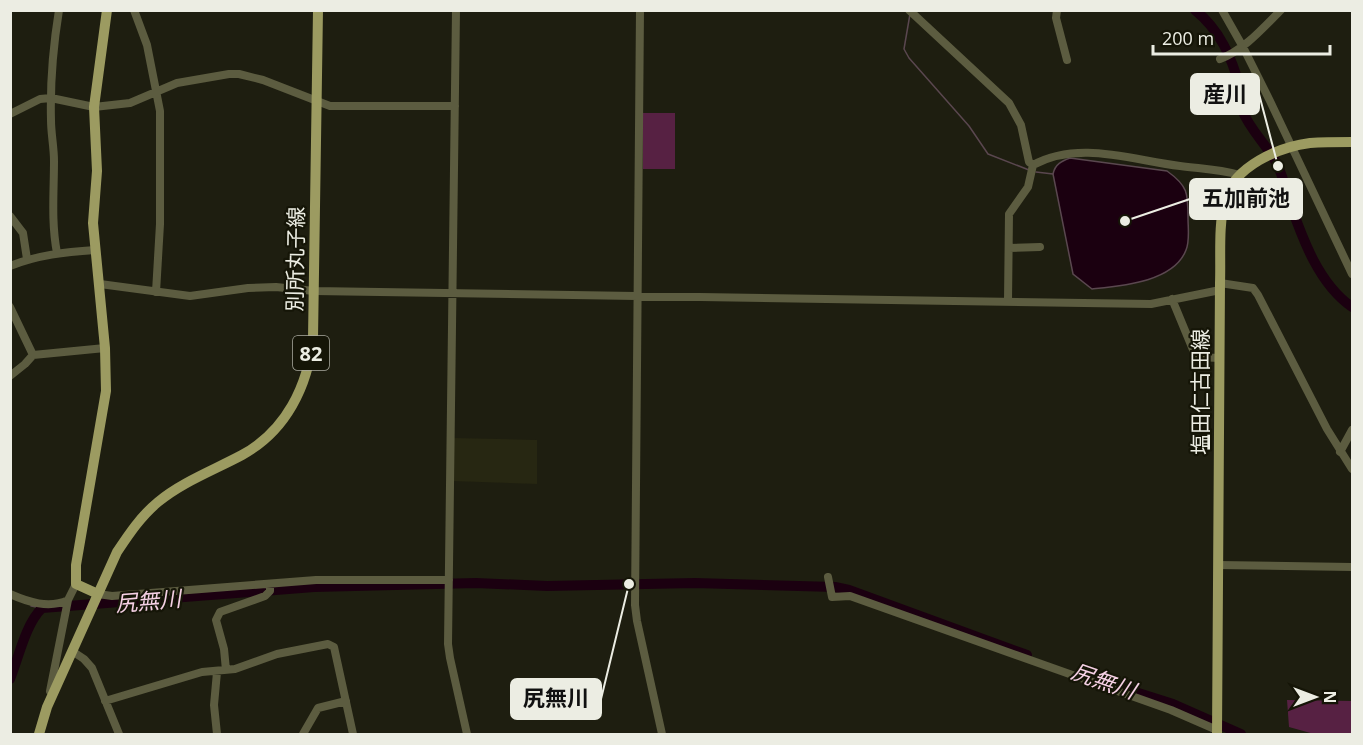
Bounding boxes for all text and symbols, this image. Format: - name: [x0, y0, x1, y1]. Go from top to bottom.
- scale bar: [1153, 18, 1330, 56]
- text: 200 m: [1162, 26, 1214, 50]
- callout: 産川: [1191, 74, 1259, 114]
- text: 産川: [1203, 78, 1247, 108]
- callout: 五加前池: [1190, 179, 1302, 219]
- text: 五加前池: [1202, 182, 1290, 212]
- street label: 別所丸子線: [280, 206, 310, 312]
- street label: 塩田仁古田線: [1186, 329, 1214, 455]
- road number: 82: [293, 336, 329, 370]
- water label: 尻無川: [114, 582, 184, 618]
- water label: 尻無川: [1068, 655, 1142, 706]
- north arrow: [1285, 667, 1345, 727]
- callout: 尻無川: [511, 679, 601, 719]
- text: 尻無川: [523, 682, 589, 712]
- text: N: [1319, 690, 1341, 704]

